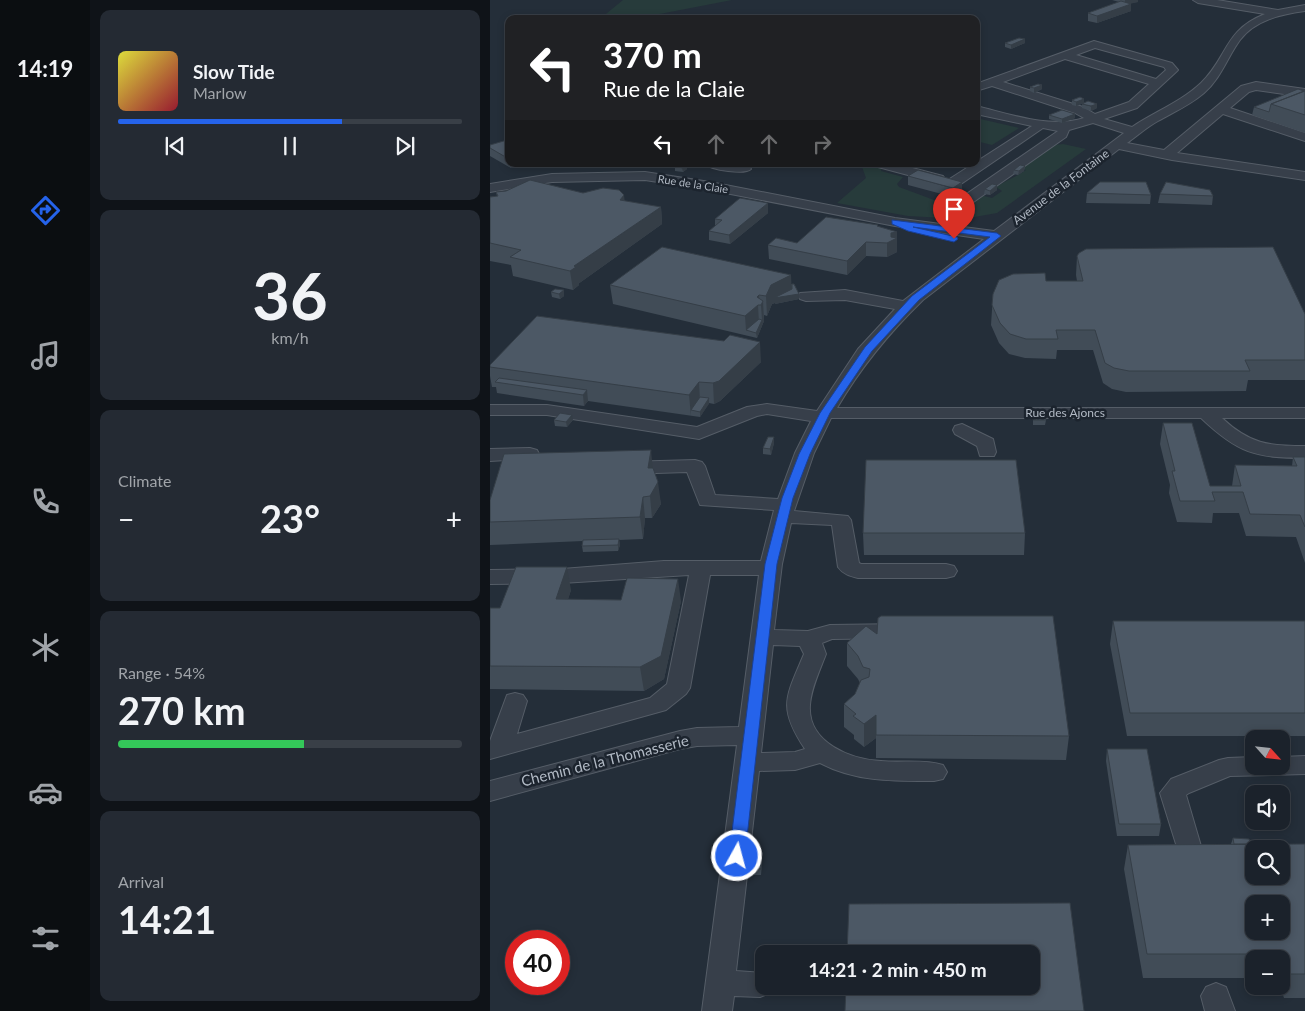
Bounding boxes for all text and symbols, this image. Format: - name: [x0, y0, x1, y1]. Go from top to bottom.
- text: 370 m: [603, 33, 702, 75]
- icon: left: [520, 35, 585, 100]
- text: 14:19: [17, 55, 73, 82]
- text: Slow Tide: [193, 60, 275, 83]
- text: Rue de la Claie: [603, 75, 745, 102]
- text: Marlow: [193, 83, 247, 102]
- icon: left: [649, 130, 677, 158]
- icon: ahead: [702, 130, 730, 158]
- icon: ahead: [755, 130, 783, 158]
- icon: right: [808, 130, 836, 158]
- icon: previous: [161, 132, 189, 160]
- icon: pause: [276, 132, 304, 160]
- icon: next: [391, 132, 419, 160]
- street label: Avenue de la Fontaine: [1010, 146, 1112, 228]
- street label: Rue de la Claie: [657, 172, 729, 196]
- pin: [933, 188, 975, 239]
- icon: directions: [28, 193, 63, 228]
- icon: arrive: [940, 195, 968, 223]
- text: 36: [252, 256, 328, 334]
- text: km/h: [271, 328, 309, 347]
- icon: music: [28, 338, 63, 373]
- street label: Rue des Ajoncs: [1025, 405, 1105, 420]
- text: Climate: [118, 471, 171, 490]
- icon: phone: [28, 484, 63, 519]
- text: 23°: [260, 495, 320, 541]
- text: −: [118, 502, 134, 536]
- text: +: [446, 502, 462, 536]
- icon: climate: [28, 630, 63, 665]
- text: Range · 54%: [118, 663, 205, 682]
- text: 270 km: [118, 687, 246, 733]
- street label: Chemin de la Thomasserie: [519, 730, 691, 790]
- north arrow: [1245, 730, 1290, 775]
- map controls: [1245, 730, 1290, 995]
- icon: car: [28, 775, 63, 810]
- button: sound: [1245, 785, 1290, 830]
- position arrow: [710, 829, 762, 881]
- button: search: [1245, 840, 1290, 885]
- text: Arrival: [118, 872, 164, 891]
- button: +: [1245, 895, 1290, 940]
- text: 14:21: [118, 896, 216, 942]
- icon: filters: [28, 921, 63, 956]
- speed limit sign: 40: [505, 930, 570, 995]
- button: −: [1245, 950, 1290, 995]
- text: 14:21 · 2 min · 450 m: [808, 958, 987, 981]

